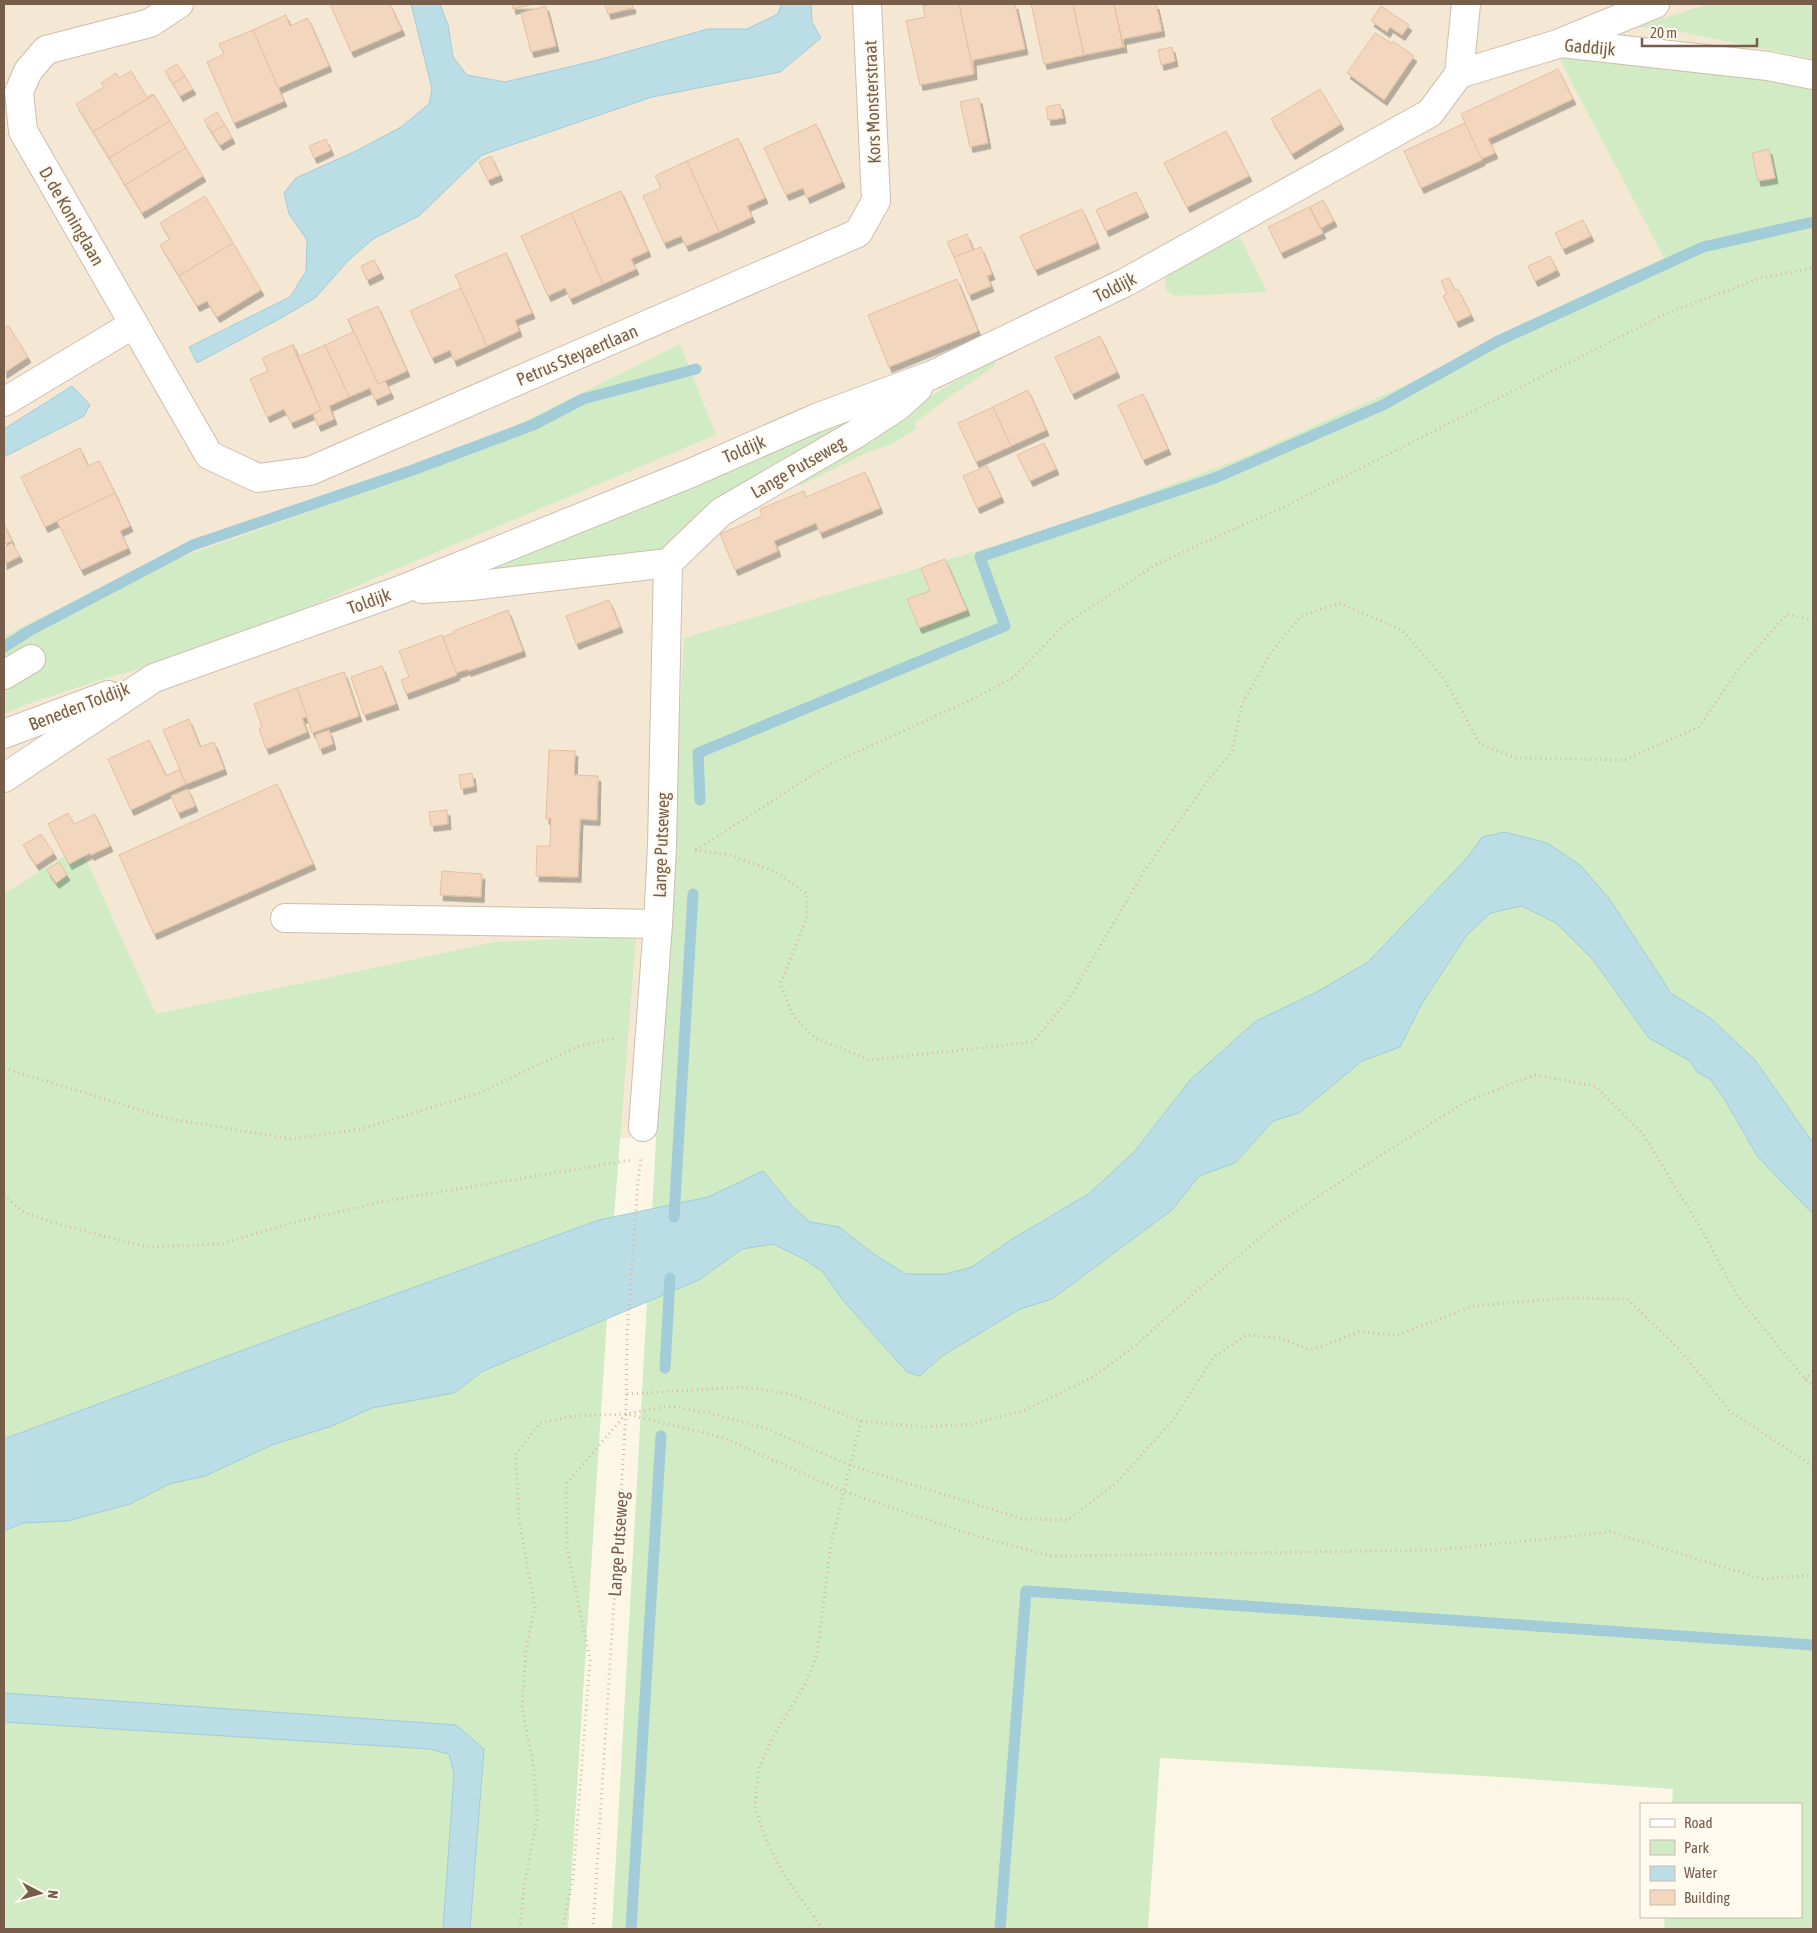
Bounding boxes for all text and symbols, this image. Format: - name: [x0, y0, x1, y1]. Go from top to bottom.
- scale bar: [1642, 15, 1757, 47]
- text: 20 m: [1650, 24, 1677, 41]
- street label: Gaddijk: [1564, 34, 1616, 60]
- street label: Kors Monsterstraat: [859, 40, 885, 164]
- street label: D. de Koninglaan: [35, 163, 109, 269]
- street label: Toldijk: [1090, 267, 1140, 306]
- street label: Petrus Steyaertlaan: [513, 320, 641, 390]
- street label: Toldijk: [719, 431, 769, 467]
- street label: Lange Putseweg: [747, 431, 849, 502]
- street label: Toldijk: [344, 583, 394, 618]
- street label: Beneden Toldijk: [26, 677, 132, 735]
- street label: Lange Putseweg: [649, 792, 673, 898]
- street label: Lange Putseweg: [604, 1490, 632, 1597]
- legend: [1640, 1803, 1802, 1918]
- text: Road: [1684, 1814, 1713, 1831]
- text: Park: [1684, 1839, 1709, 1856]
- text: Water: [1684, 1864, 1717, 1881]
- north arrow: [15, 1868, 65, 1918]
- text: N: [45, 1889, 61, 1899]
- text: Building: [1684, 1889, 1730, 1906]

